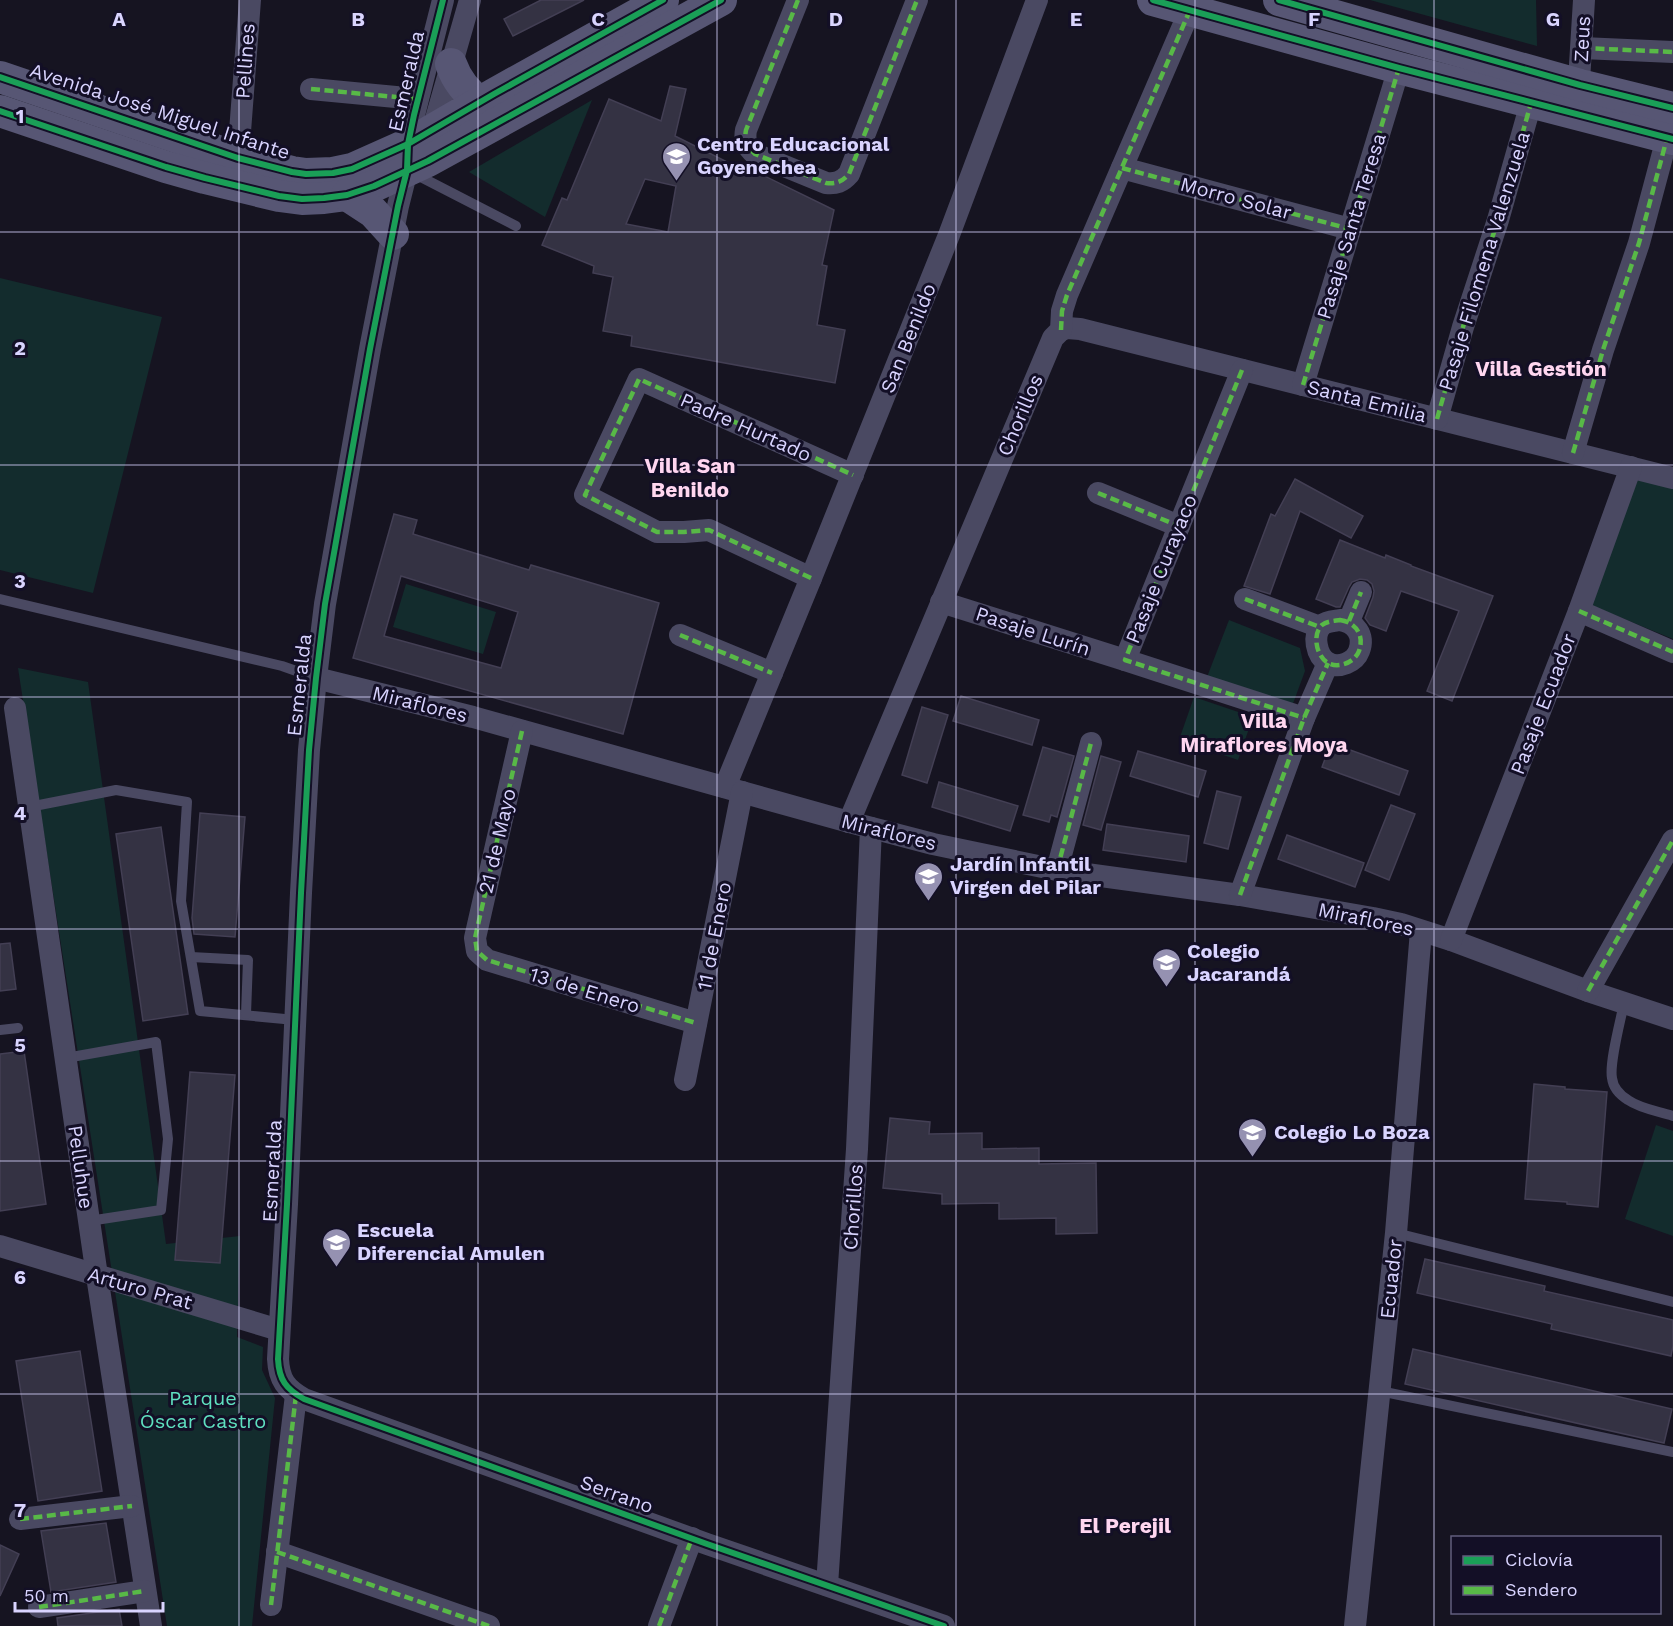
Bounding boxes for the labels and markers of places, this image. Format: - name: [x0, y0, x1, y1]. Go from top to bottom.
- place label: Centro Educacional Goyenechea: [697, 132, 890, 179]
- school or university icon: Centro Educacional Goyenechea: [660, 140, 692, 182]
- place label: Jardín Infantil Virgen del Pilar: [950, 852, 1101, 899]
- school or university icon: Jardín Infantil Virgen del Pilar: [913, 860, 945, 902]
- place label: Colegio Jacarandá: [1187, 939, 1291, 986]
- school or university icon: Colegio Jacarandá: [1150, 946, 1182, 988]
- school or university icon: Colegio Lo Boza: [1237, 1116, 1269, 1158]
- place label: Colegio Lo Boza: [1274, 1120, 1430, 1144]
- place label: Escuela Diferencial Amulen: [357, 1218, 545, 1265]
- school or university icon: Escuela Diferencial Amulen: [320, 1226, 352, 1268]

